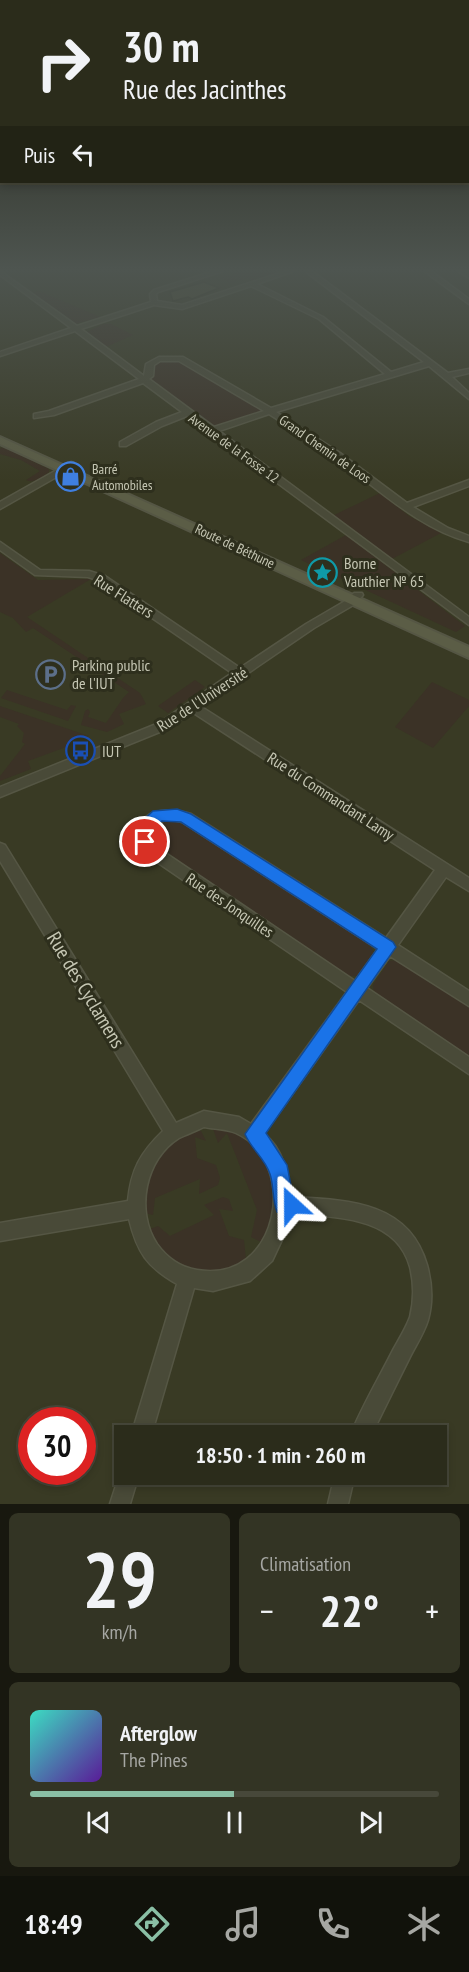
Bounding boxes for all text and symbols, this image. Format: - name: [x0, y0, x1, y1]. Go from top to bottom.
- text: 30 m: [123, 19, 200, 74]
- icon: right: [24, 24, 102, 102]
- text: Rue des Jacinthes: [123, 72, 286, 106]
- icon: left: [67, 138, 100, 171]
- text: Puis: [24, 141, 55, 169]
- street label: Avenue de la Fosse 12: [185, 409, 283, 487]
- street label: Grand Chemin de Loos: [276, 411, 375, 487]
- place label: Barré Automobiles: [92, 460, 153, 494]
- shop icon: Barré Automobiles: [55, 461, 87, 493]
- street label: Route de Béthune: [192, 520, 278, 572]
- place label: Borne Vauthier № 65: [343, 553, 424, 591]
- place icon: Borne Vauthier № 65: [307, 556, 339, 588]
- street label: Rue Flatters: [91, 570, 157, 622]
- place label: Parking public de l'IUT: [72, 655, 151, 693]
- parking icon: Parking public de l'IUT: [35, 658, 67, 690]
- street label: Rue de l'Université: [153, 662, 251, 736]
- bus stop icon: IUT: [65, 735, 97, 767]
- place label: IUT: [102, 741, 121, 761]
- street label: Rue du Commandant Lamy: [264, 747, 398, 845]
- pin: [119, 816, 170, 867]
- icon: arrive: [128, 825, 161, 858]
- street label: Rue des Jonquilles: [182, 868, 278, 942]
- street label: Rue des Cyclamens: [41, 927, 131, 1053]
- position arrow: [260, 1173, 324, 1237]
- speed limit sign: 30: [18, 1407, 96, 1485]
- text: 18:50 · 1 min · 260 m: [195, 1441, 366, 1469]
- text: 29: [82, 1529, 157, 1630]
- text: Climatisation: [260, 1551, 351, 1577]
- text: 22°: [320, 1581, 379, 1639]
- text: −: [260, 1589, 274, 1632]
- text: +: [425, 1589, 439, 1632]
- text: km/h: [102, 1619, 137, 1645]
- text: Afterglow: [120, 1719, 197, 1747]
- text: The Pines: [120, 1747, 187, 1773]
- icon: previous: [82, 1806, 115, 1839]
- icon: pause: [218, 1806, 251, 1839]
- icon: next: [354, 1806, 387, 1839]
- icon: directions: [131, 1903, 173, 1945]
- icon: music: [222, 1903, 264, 1945]
- icon: phone: [312, 1903, 354, 1945]
- icon: climate: [403, 1903, 445, 1945]
- text: 18:49: [24, 1907, 83, 1941]

